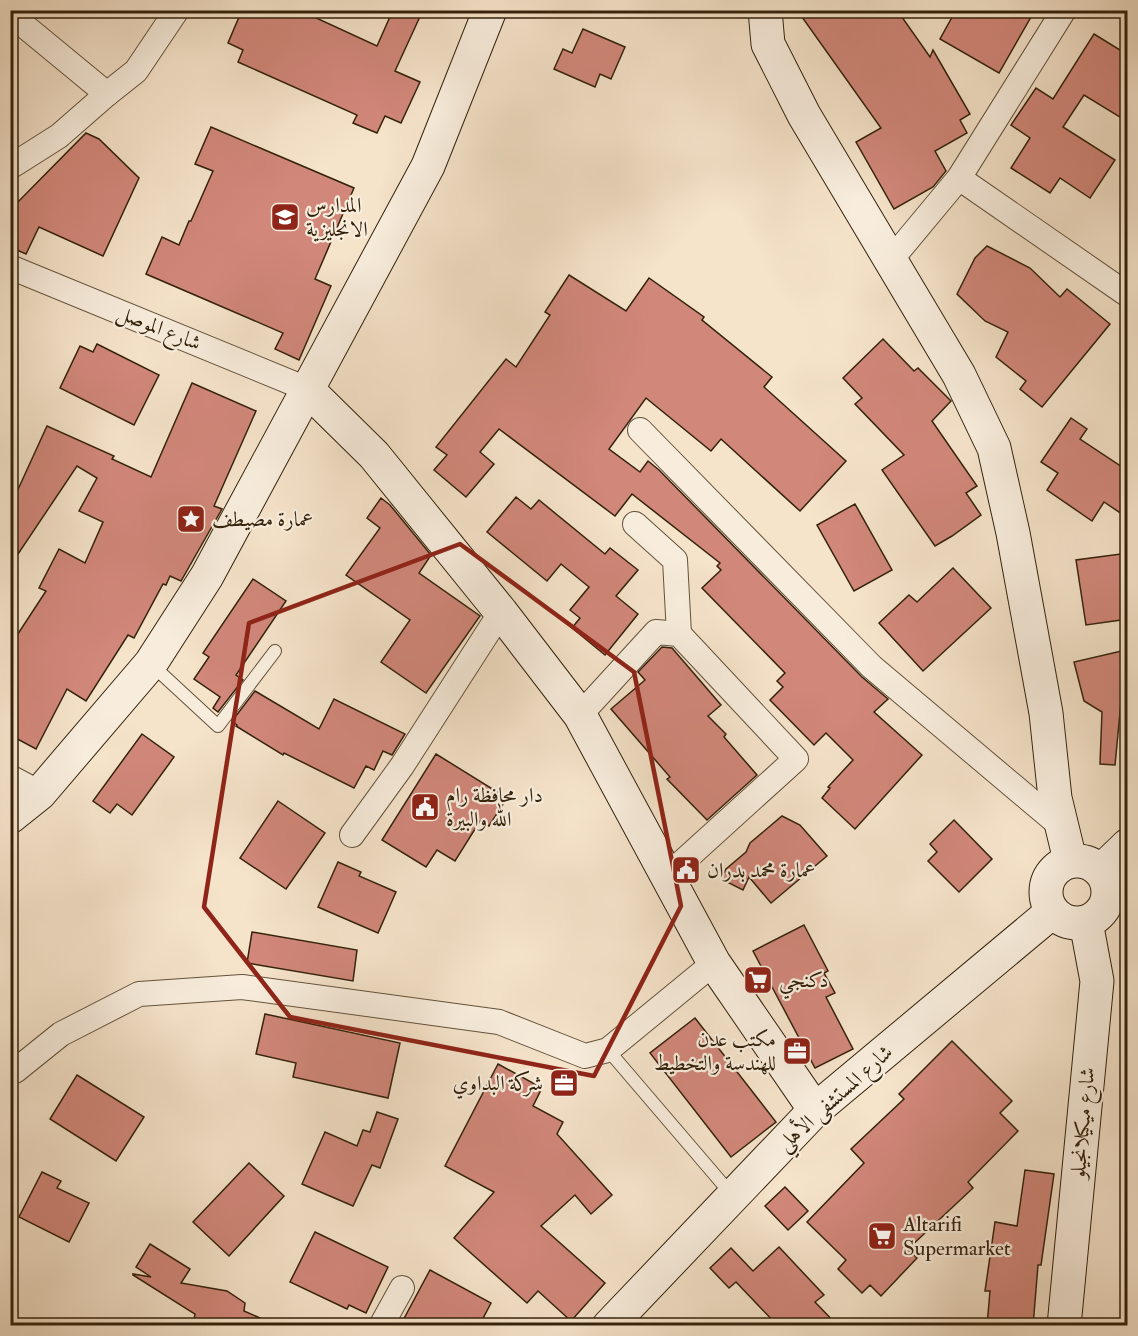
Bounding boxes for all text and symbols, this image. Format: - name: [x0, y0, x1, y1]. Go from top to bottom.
- place label: المدارس الانجليزية: [306, 192, 368, 243]
- school or university icon: المدارس الانجليزية: [269, 201, 301, 233]
- street label: شارع الموصل: [111, 299, 205, 361]
- place icon: عمارة مصيطف: [175, 503, 207, 535]
- place label: عمارة مصيطف: [212, 506, 313, 533]
- place label: دار محافظة رام الله والبيرة: [446, 782, 543, 833]
- public building icon: دار محافظة رام الله والبيرة: [409, 791, 441, 823]
- public building icon: عمارة محمد بدران: [670, 854, 702, 886]
- place label: عمارة محمد بدران: [707, 857, 815, 884]
- supermarket icon: دكنجي: [742, 964, 774, 996]
- place label: دكنجي: [779, 967, 828, 1000]
- place label: مكتب عدن للهندسة والتخطيط: [653, 1026, 776, 1077]
- office icon: مكتب عدن للهندسة والتخطيط: [781, 1035, 813, 1067]
- street label: شارع المستشفى الأهلي: [770, 1037, 903, 1162]
- street label: شارع ميكيلانجيلو: [1065, 1066, 1105, 1182]
- office icon: شركة البداوي: [548, 1067, 580, 1099]
- place label: شركة البداوي: [452, 1070, 543, 1099]
- place label: Altarifi Supermarket: [902, 1211, 1011, 1262]
- supermarket icon: Altarifi Supermarket: [866, 1220, 898, 1252]

